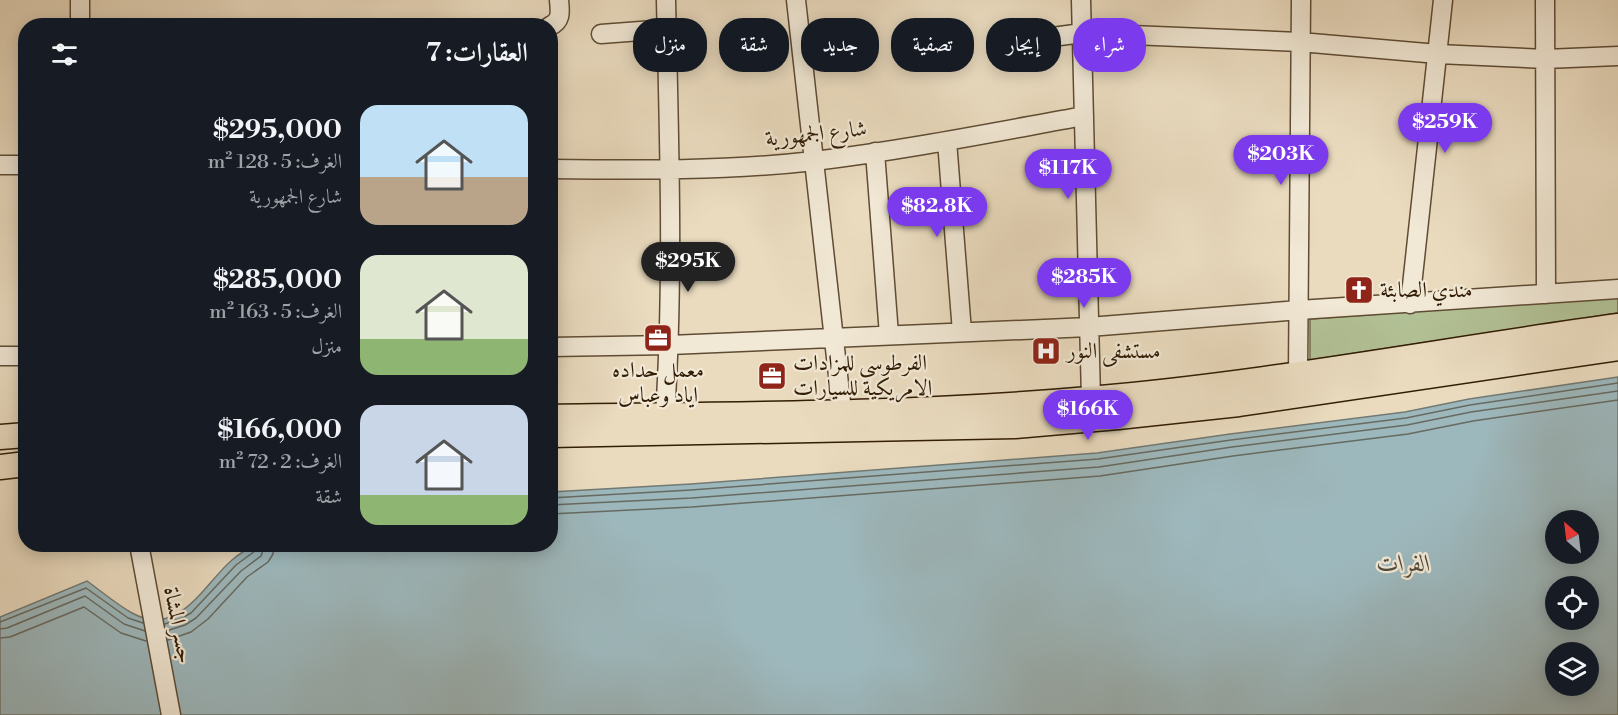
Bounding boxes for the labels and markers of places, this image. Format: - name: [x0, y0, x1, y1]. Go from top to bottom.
- pin: $259K: [1403, 103, 1487, 154]
- pin: $203K: [1239, 135, 1323, 186]
- pin: $117K: [1026, 149, 1110, 200]
- pin: $82.8K: [888, 187, 986, 238]
- pin: $295K: [646, 242, 730, 293]
- pin: $285K: [1042, 258, 1126, 309]
- church icon: مندي الصابئة: [1343, 274, 1375, 306]
- place label: مندي الصابئة: [1380, 277, 1473, 307]
- office icon: معمل حداده اياد وعباس: [642, 322, 674, 354]
- hospital icon: مستشفى النور: [1030, 335, 1062, 367]
- place label: مستشفى النور: [1065, 338, 1161, 367]
- place label: الفرطوسي للمزادات الامريكية للسيارات: [793, 350, 932, 403]
- place label: معمل حداده اياد وعباس: [612, 357, 704, 409]
- office icon: الفرطوسي للمزادات الامريكية للسيارات: [756, 360, 788, 392]
- pin: $166K: [1046, 390, 1130, 441]

